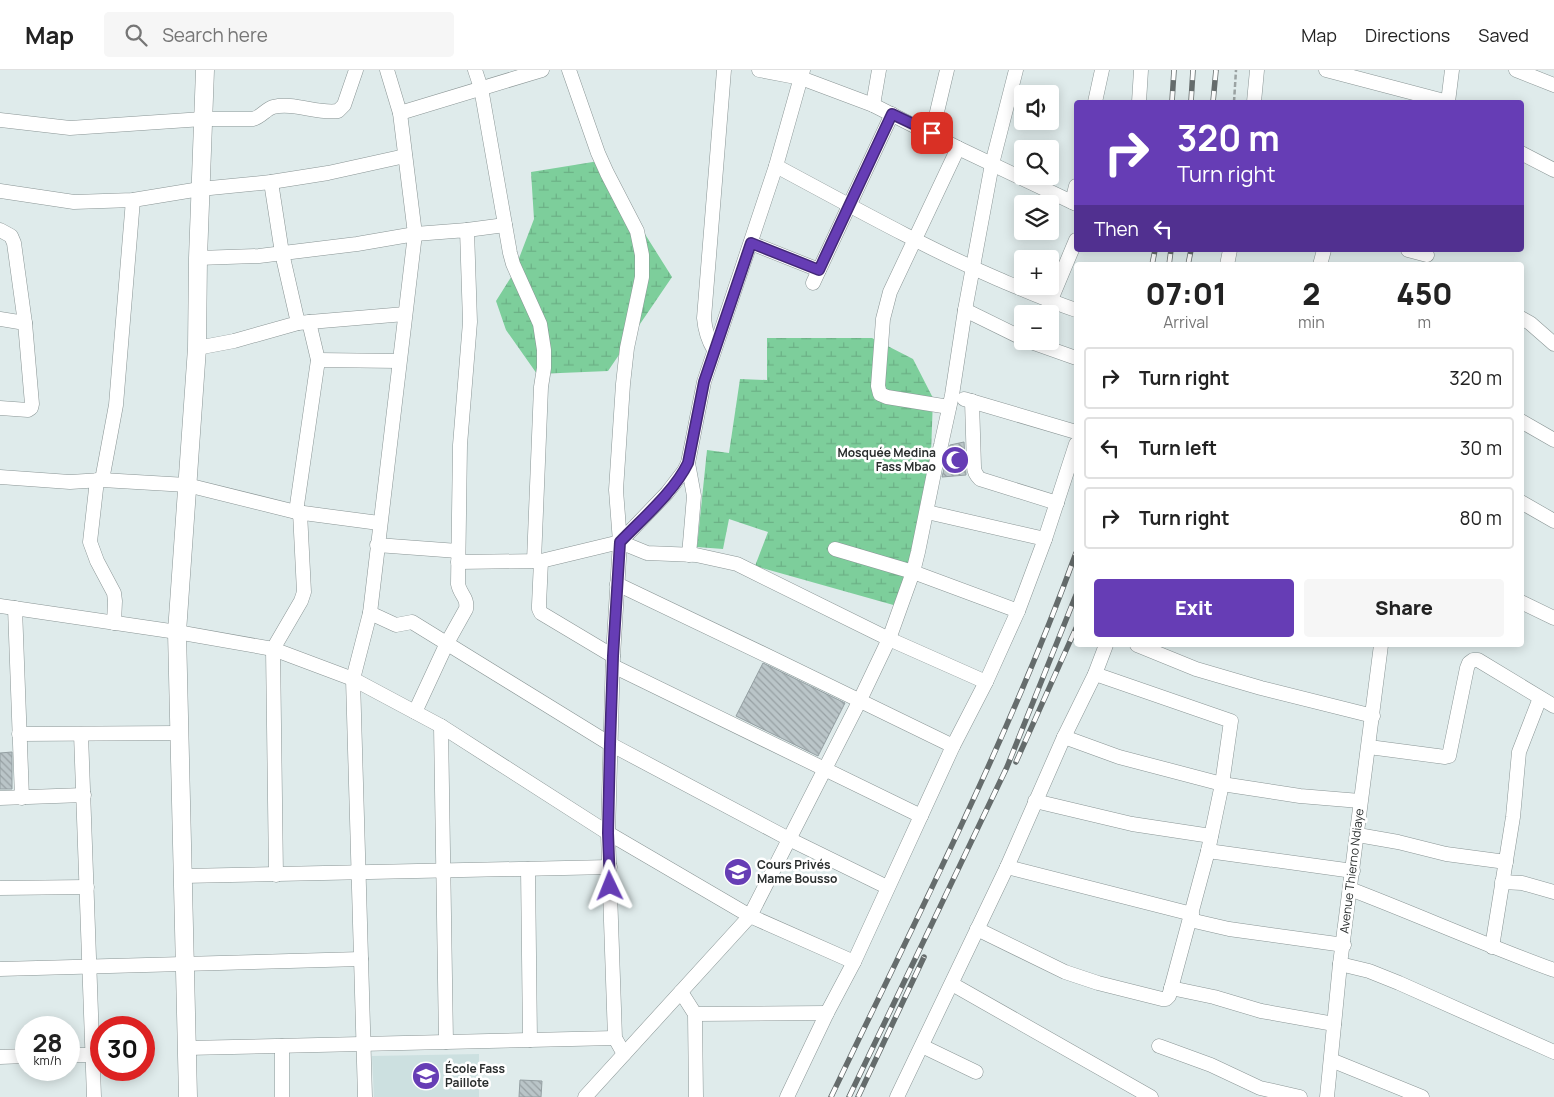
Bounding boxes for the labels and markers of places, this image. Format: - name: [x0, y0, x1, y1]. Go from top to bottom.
- pin: [911, 112, 953, 154]
- place label: Mosquée Medina Fass Mbao: [838, 444, 936, 475]
- mosque icon: Mosquée Medina Fass Mbao: [940, 445, 970, 475]
- place label: Cours Privés Mame Bousso: [757, 856, 837, 887]
- school or university icon: Cours Privés Mame Bousso: [723, 857, 753, 887]
- place label: École Fass Paillote: [445, 1060, 506, 1091]
- school or university icon: École Fass Paillote: [411, 1061, 441, 1091]

